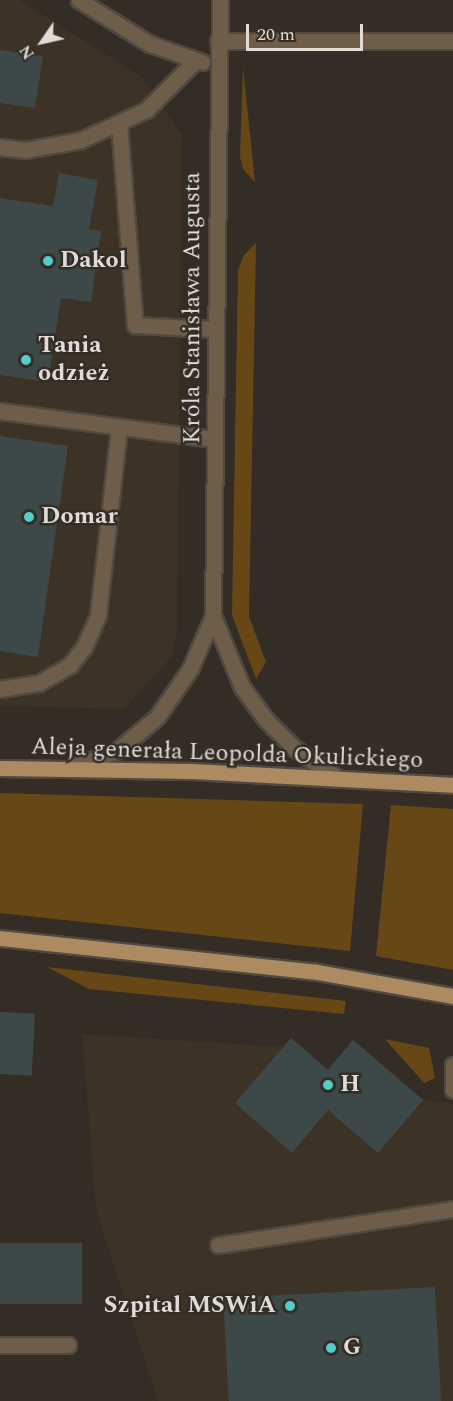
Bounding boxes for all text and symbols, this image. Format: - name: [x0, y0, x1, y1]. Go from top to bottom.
- north arrow: [12, 12, 72, 72]
- scale bar: [249, 12, 366, 50]
- text: 20 m: [257, 21, 295, 48]
- text: N: [13, 40, 41, 64]
- street label: Króla Stanisława Augusta: [179, 172, 207, 444]
- place label: Dakol: [60, 247, 127, 275]
- marker: Dakol: [41, 254, 55, 268]
- place label: Tania odzież: [38, 332, 109, 388]
- marker: Tania odzież: [19, 353, 33, 367]
- place label: Domar: [41, 503, 118, 531]
- marker: Domar: [22, 510, 36, 524]
- street label: Aleja generała Leopolda Okulickiego: [30, 733, 424, 775]
- place label: H: [340, 1071, 360, 1099]
- marker: H: [321, 1078, 335, 1092]
- place label: Szpital MSWiA: [104, 1292, 276, 1320]
- marker: Szpital MSWiA: [281, 1297, 299, 1315]
- place label: G: [343, 1334, 361, 1362]
- marker: G: [324, 1341, 338, 1355]

